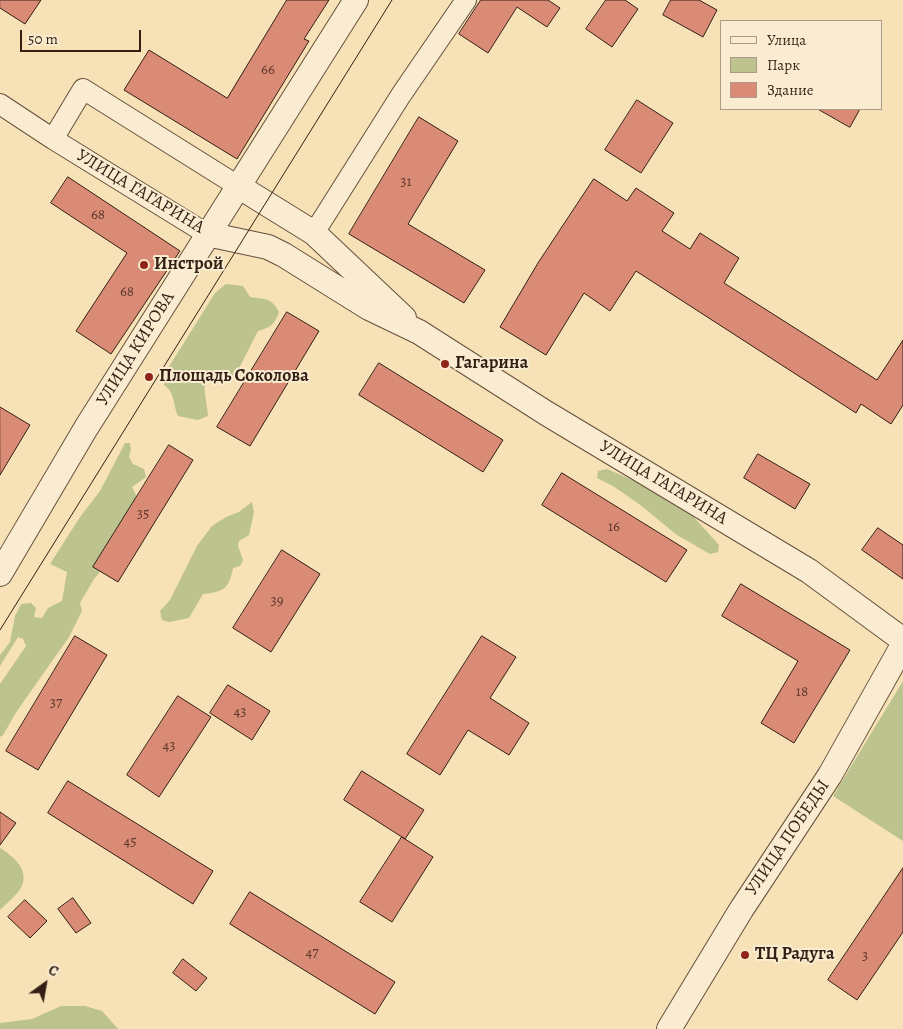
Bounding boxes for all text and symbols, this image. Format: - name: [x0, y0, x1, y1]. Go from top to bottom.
- scale bar: [22, 20, 144, 52]
- legend: [720, 20, 883, 110]
- text: 50 m: [28, 29, 58, 49]
- text: Улица: [767, 30, 806, 50]
- text: Парк: [767, 55, 800, 75]
- house number: 66: [261, 61, 275, 79]
- text: Здание: [767, 80, 814, 100]
- street label: УЛИЦА ГАГАРИНА: [72, 145, 208, 239]
- house number: 31: [400, 173, 412, 191]
- house number: 68: [91, 206, 105, 224]
- place label: Инстрой: [154, 254, 223, 276]
- marker: Инстрой: [138, 259, 150, 271]
- house number: 68: [120, 283, 134, 301]
- street label: УЛИЦА КИРОВА: [92, 288, 180, 410]
- place label: Гагарина: [455, 353, 528, 375]
- marker: Гагарина: [439, 358, 451, 370]
- place label: Площадь Соколова: [159, 366, 309, 388]
- marker: Площадь Соколова: [143, 371, 155, 383]
- street label: УЛИЦА ГАГАРИНА: [595, 436, 731, 530]
- house number: 35: [137, 505, 149, 523]
- house number: 16: [608, 518, 620, 536]
- house number: 39: [270, 592, 284, 610]
- house number: 18: [796, 683, 808, 701]
- house number: 37: [50, 694, 62, 712]
- house number: 43: [233, 703, 247, 721]
- house number: 43: [162, 737, 176, 755]
- street label: УЛИЦА ПОБЕДЫ: [741, 776, 835, 900]
- house number: 45: [123, 833, 137, 851]
- house number: 47: [305, 944, 319, 962]
- place label: ТЦ Радуга: [755, 944, 834, 966]
- house number: 3: [862, 947, 868, 965]
- marker: ТЦ Радуга: [739, 949, 751, 961]
- north arrow: [20, 959, 70, 1009]
- text: С: [45, 961, 62, 981]

